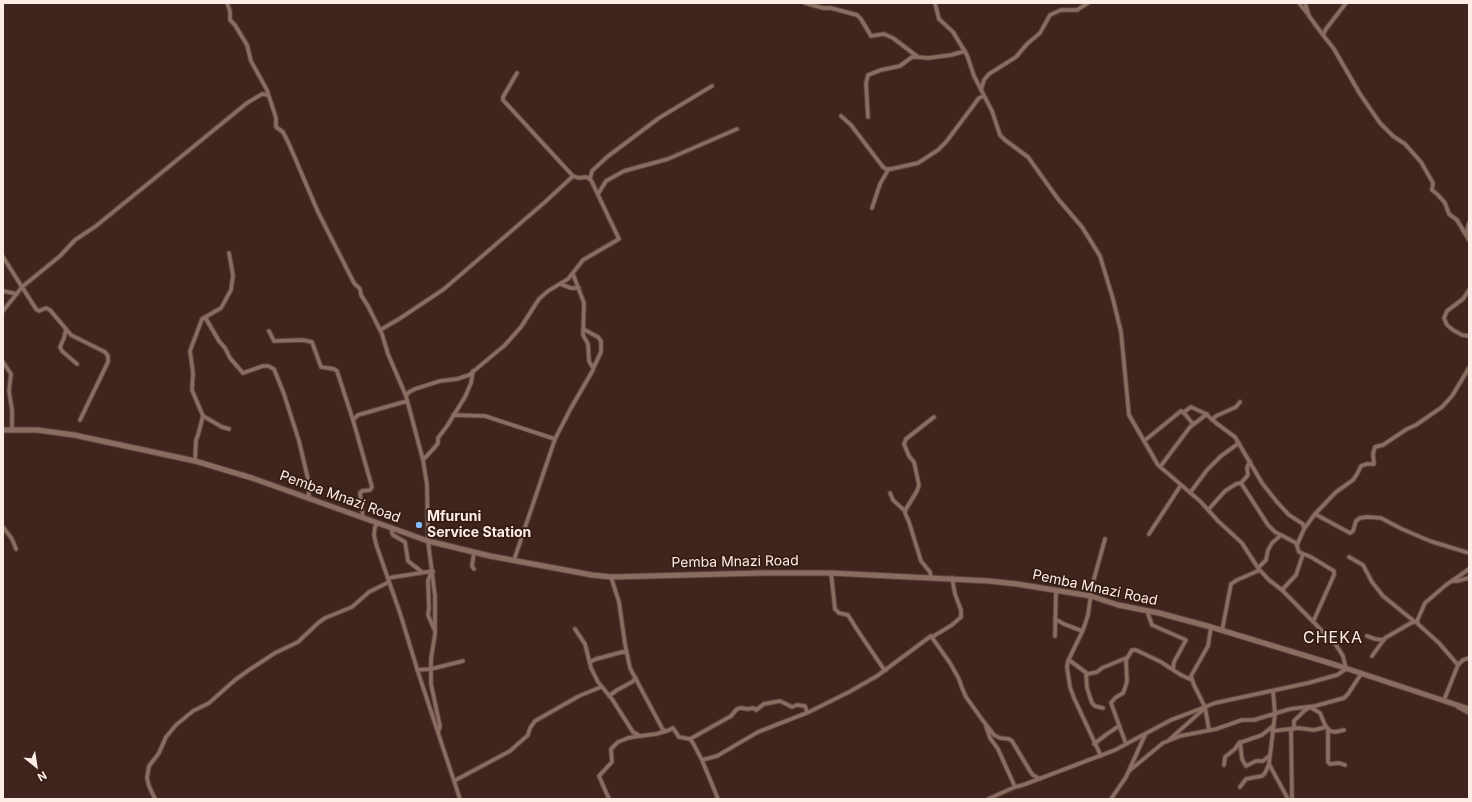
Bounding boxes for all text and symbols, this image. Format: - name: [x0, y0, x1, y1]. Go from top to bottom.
- street label: Pemba Mnazi Road: [277, 467, 403, 527]
- place label: Mfuruni Service Station: [427, 509, 531, 542]
- marker: Mfuruni Service Station: [414, 520, 424, 530]
- street label: Pemba Mnazi Road: [671, 552, 799, 572]
- street label: Pemba Mnazi Road: [1031, 567, 1159, 609]
- district label: CHEKA: [1303, 628, 1363, 648]
- north arrow: [16, 746, 56, 786]
- text: N: [35, 768, 49, 785]

